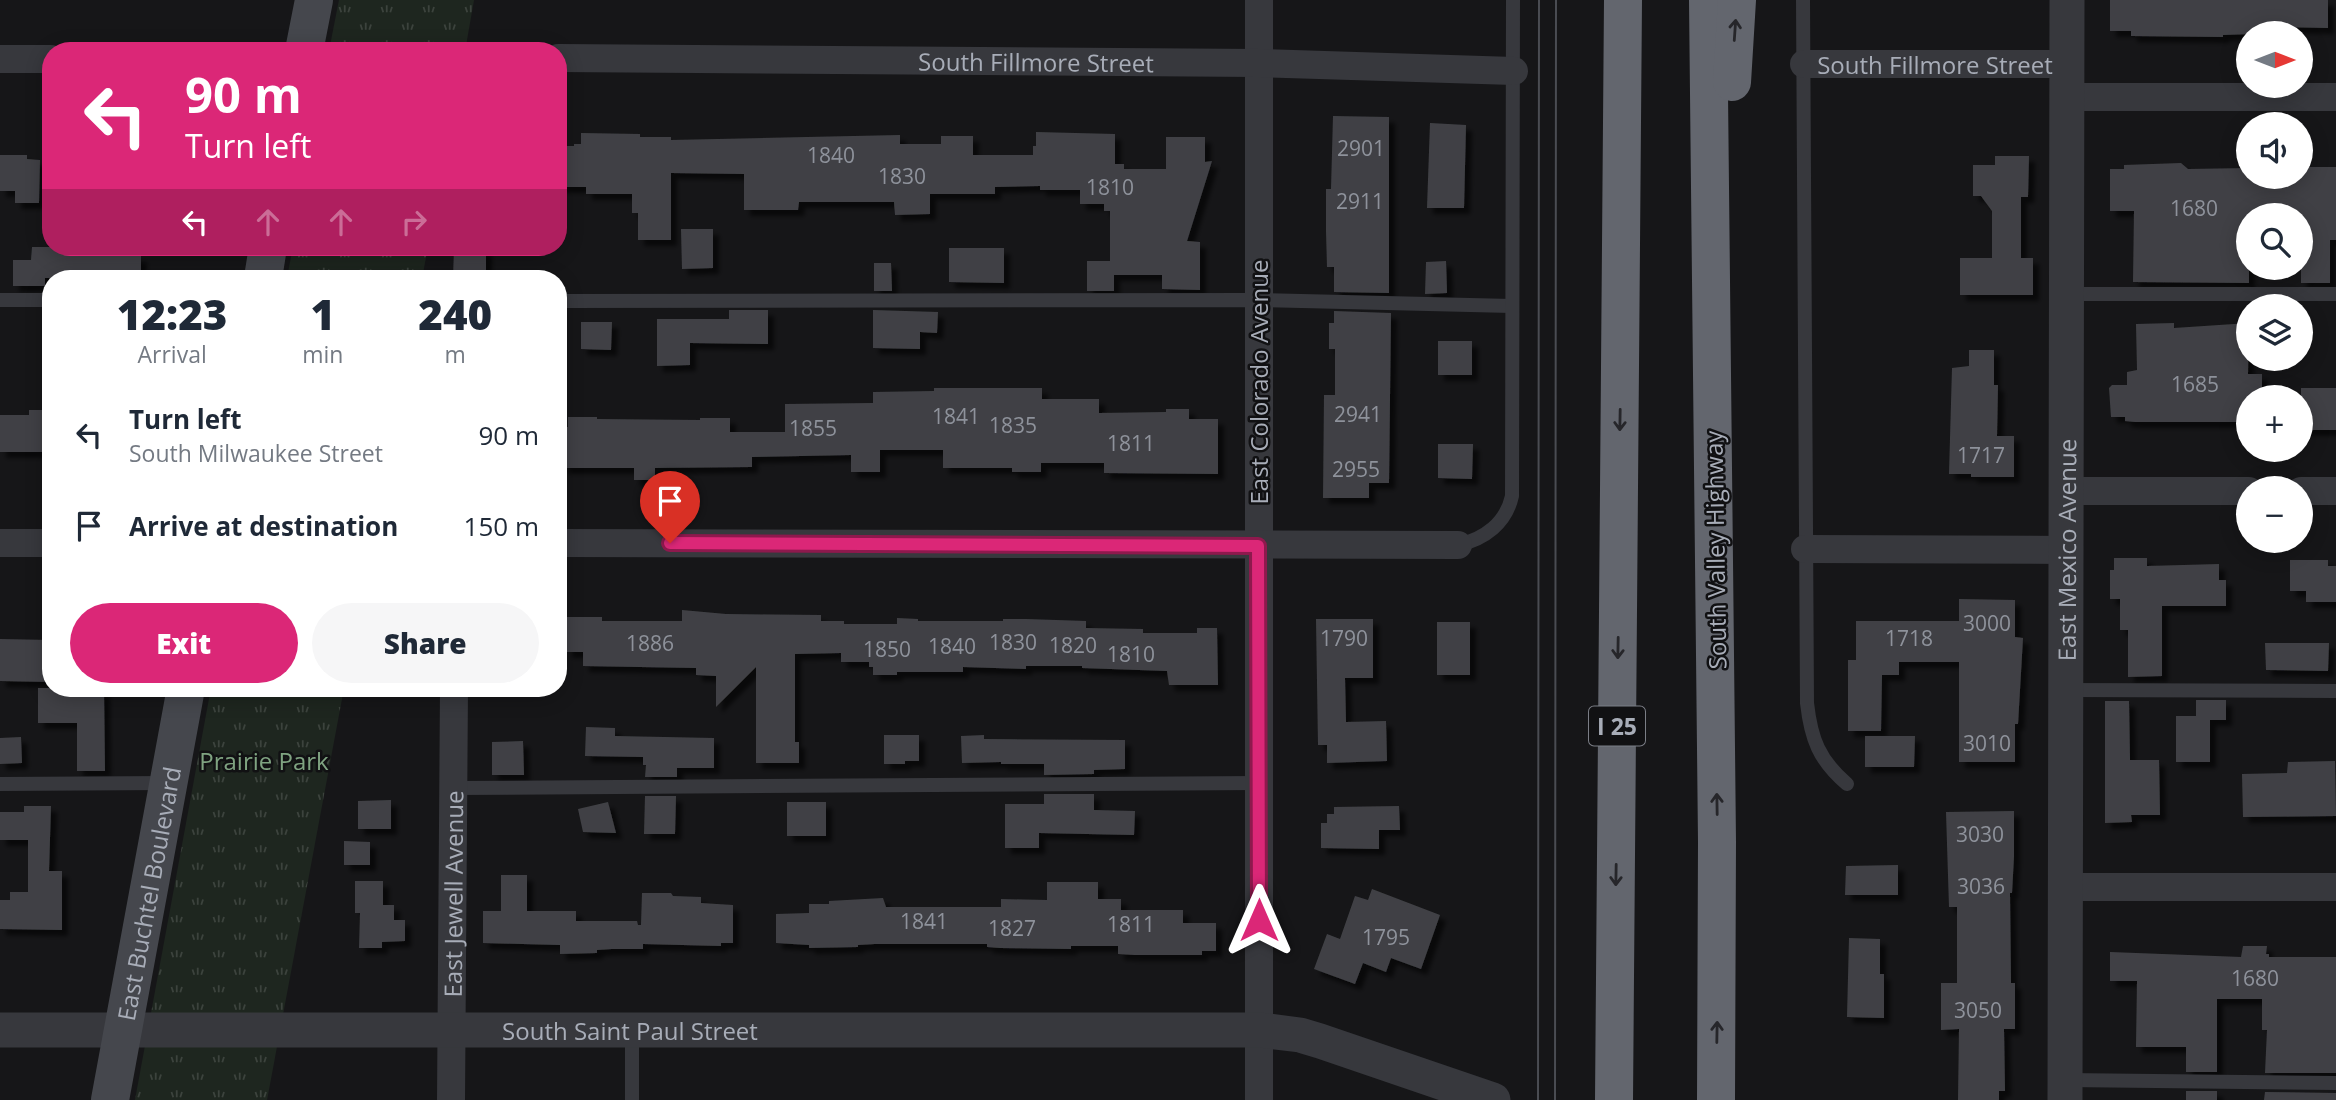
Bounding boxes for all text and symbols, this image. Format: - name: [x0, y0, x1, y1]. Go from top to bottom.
- one-way arrow: [1729, 19, 1742, 42]
- north arrow: [2236, 21, 2314, 98]
- map controls: [2236, 21, 2313, 553]
- street label: South Fillmore Street: [918, 44, 1154, 79]
- street label: South Fillmore Street: [1817, 48, 2053, 81]
- text: 90 m: [185, 61, 302, 127]
- icon: left: [70, 70, 161, 161]
- button: sound: [2236, 112, 2313, 189]
- text: Turn left: [185, 124, 311, 167]
- house number: 2901: [1337, 134, 1385, 162]
- house number: 1840: [807, 141, 855, 169]
- house number: 1830: [878, 162, 926, 190]
- house number: 1810: [1086, 173, 1134, 201]
- house number: 2911: [1336, 187, 1384, 215]
- house number: 1680: [2170, 194, 2218, 222]
- icon: left: [176, 203, 214, 241]
- icon: ahead: [249, 203, 287, 241]
- icon: ahead: [322, 203, 360, 241]
- icon: right: [395, 203, 433, 241]
- button: search: [2236, 203, 2313, 280]
- street label: East Colorado Avenue: [1242, 259, 1275, 505]
- text: 12:23: [117, 285, 227, 342]
- text: 1: [311, 285, 335, 342]
- text: 240: [418, 285, 492, 342]
- button: layers: [2236, 294, 2313, 371]
- text: Arrival: [138, 338, 207, 370]
- text: min: [302, 338, 343, 370]
- text: m: [445, 338, 466, 370]
- house number: 1685: [2171, 370, 2219, 398]
- button: +: [2236, 385, 2313, 462]
- house number: 2941: [1334, 400, 1382, 428]
- text: Turn left: [129, 401, 241, 437]
- house number: 1841: [932, 402, 980, 430]
- one-way arrow: [1613, 408, 1627, 431]
- house number: 1835: [989, 411, 1037, 439]
- house number: 1855: [789, 414, 837, 442]
- icon: left: [70, 416, 108, 454]
- text: 90 m: [478, 417, 539, 453]
- house number: 1811: [1107, 429, 1155, 457]
- street label: South Valley Highway: [1696, 429, 1734, 670]
- text: South Milwaukee Street: [129, 437, 383, 469]
- street label: East Mexico Avenue: [2049, 439, 2083, 661]
- house number: 1717: [1957, 441, 2005, 469]
- house number: 2955: [1332, 455, 1380, 483]
- pin: [640, 471, 700, 543]
- button: −: [2236, 476, 2313, 553]
- icon: arrive: [651, 482, 689, 520]
- icon: arrive: [70, 507, 108, 545]
- text: Arrive at destination: [129, 508, 398, 544]
- text: 150 m: [464, 508, 539, 544]
- button: Exit: [70, 603, 298, 683]
- button: Share: [312, 603, 539, 683]
- house number: 3000: [1963, 609, 2011, 637]
- house number: 1790: [1320, 624, 1368, 652]
- house number: 1718: [1885, 624, 1933, 652]
- house number: 1830: [989, 628, 1037, 656]
- house number: 1886: [626, 629, 674, 657]
- house number: 1820: [1049, 631, 1097, 659]
- house number: 1840: [928, 632, 976, 660]
- house number: 1850: [863, 635, 911, 663]
- one-way arrow: [1611, 636, 1625, 659]
- house number: 1810: [1107, 640, 1155, 668]
- road number: I 25: [1589, 706, 1645, 746]
- house number: 3010: [1963, 729, 2011, 757]
- park label: Prairie Park: [199, 744, 329, 777]
- street label: East Buchtel Boulevard: [108, 764, 188, 1023]
- street label: East Jewell Avenue: [435, 790, 470, 998]
- one-way arrow: [1710, 793, 1724, 816]
- house number: 3030: [1956, 820, 2004, 848]
- one-way arrow: [1609, 863, 1623, 886]
- house number: 3036: [1957, 872, 2005, 900]
- position arrow: [1222, 883, 1296, 957]
- house number: 1841: [900, 907, 948, 935]
- house number: 1811: [1107, 910, 1155, 938]
- house number: 1827: [988, 914, 1036, 942]
- house number: 1795: [1362, 923, 1410, 951]
- house number: 1680: [2231, 964, 2279, 992]
- house number: 3050: [1954, 996, 2002, 1024]
- street label: South Saint Paul Street: [502, 1014, 758, 1047]
- one-way arrow: [1710, 1021, 1723, 1044]

